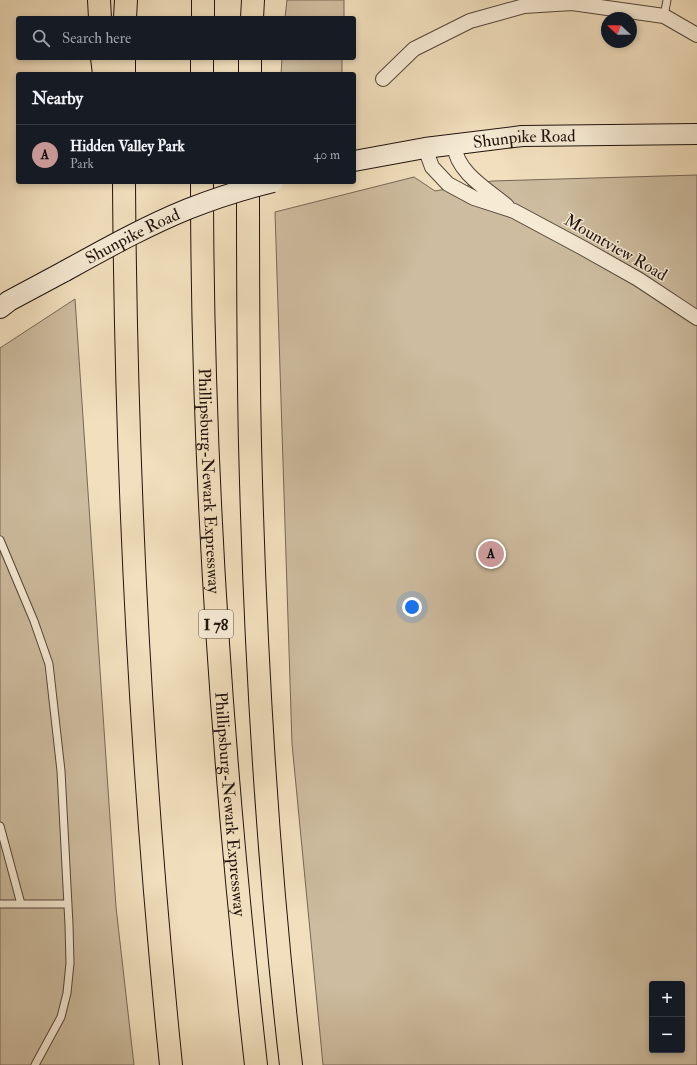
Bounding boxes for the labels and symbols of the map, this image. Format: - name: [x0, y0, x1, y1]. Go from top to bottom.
- north arrow: [601, 12, 637, 48]
- street label: Shunpike Road: [472, 125, 576, 153]
- street label: Shunpike Road: [82, 204, 183, 269]
- street label: Mountview Road: [560, 209, 672, 286]
- street label: Phillipsburg-Newark Expressway: [194, 368, 225, 595]
- pin: A: [478, 539, 504, 569]
- your location: [402, 597, 422, 617]
- road number: I 78: [199, 610, 233, 638]
- street label: Phillipsburg-Newark Expressway: [210, 691, 250, 918]

